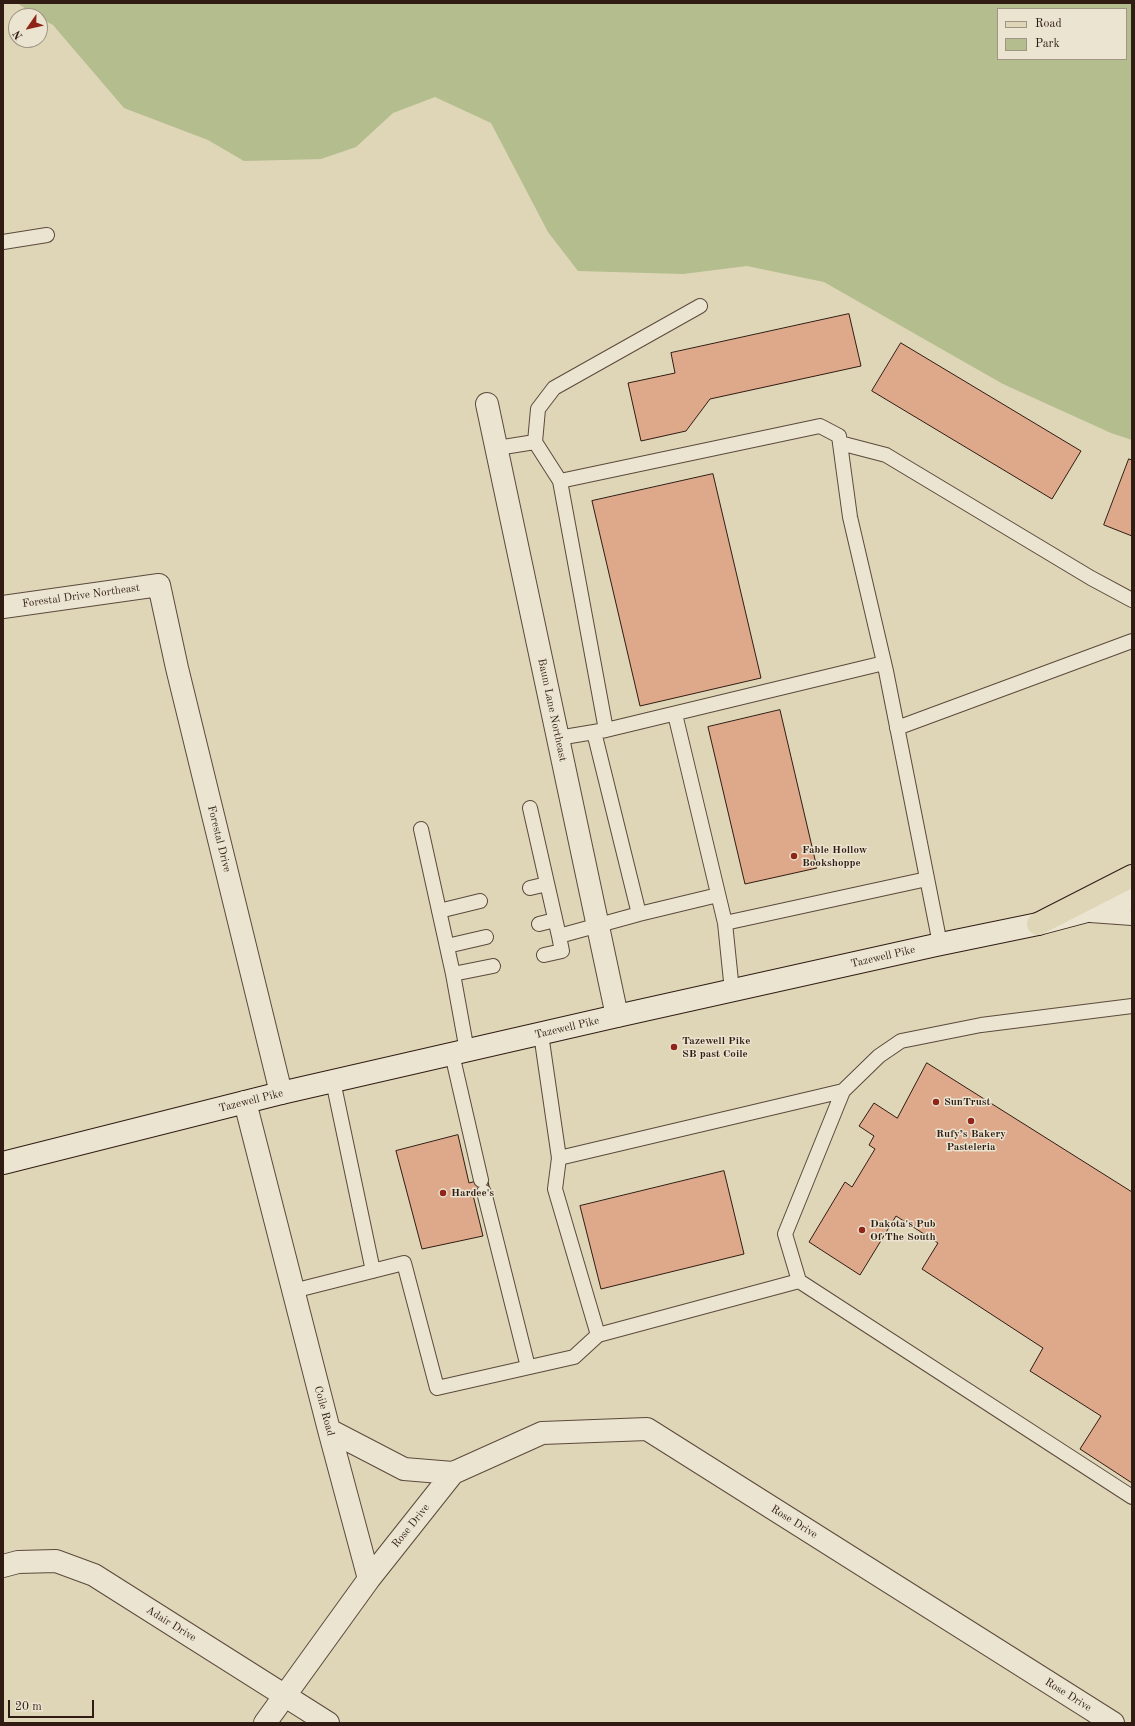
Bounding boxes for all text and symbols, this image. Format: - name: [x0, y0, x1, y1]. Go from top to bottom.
- north arrow: [8, 8, 48, 48]
- legend: [997, 8, 1127, 60]
- text: Road: [1035, 18, 1062, 30]
- text: N: [12, 28, 25, 41]
- text: Park: [1035, 38, 1060, 50]
- street label: Forestal Drive Northeast: [21, 581, 141, 611]
- street label: Baum Lane Northeast: [535, 657, 569, 763]
- street label: Forestal Drive: [204, 804, 234, 874]
- place label: Fable Hollow Bookshoppe: [802, 843, 867, 869]
- marker: Fable Hollow Bookshoppe: [789, 851, 799, 861]
- street label: Tazewell Pike: [849, 943, 917, 971]
- street label: Tazewell Pike: [533, 1014, 601, 1042]
- place label: Tazewell Pike SB past Coile: [682, 1034, 750, 1060]
- marker: Tazewell Pike SB past Coile: [669, 1042, 679, 1052]
- street label: Tazewell Pike: [217, 1087, 285, 1115]
- place label: SunTrust: [944, 1095, 990, 1109]
- marker: SunTrust: [931, 1097, 941, 1107]
- marker: Rufy’s Bakery Pasteleria: [966, 1116, 976, 1126]
- place label: Rufy’s Bakery Pasteleria: [936, 1127, 1006, 1153]
- place label: Hardee's: [451, 1186, 494, 1200]
- marker: Hardee's: [438, 1188, 448, 1198]
- place label: Dakota's Pub Of The South: [870, 1217, 936, 1243]
- marker: Dakota's Pub Of The South: [857, 1225, 867, 1235]
- street label: Coile Road: [311, 1384, 337, 1438]
- street label: Rose Drive: [389, 1501, 433, 1551]
- street label: Rose Drive: [768, 1502, 820, 1542]
- street label: Adair Drive: [144, 1603, 198, 1645]
- street label: Rose Drive: [1042, 1675, 1094, 1715]
- scale bar: [10, 1692, 96, 1718]
- text: 20 m: [15, 1701, 42, 1713]

